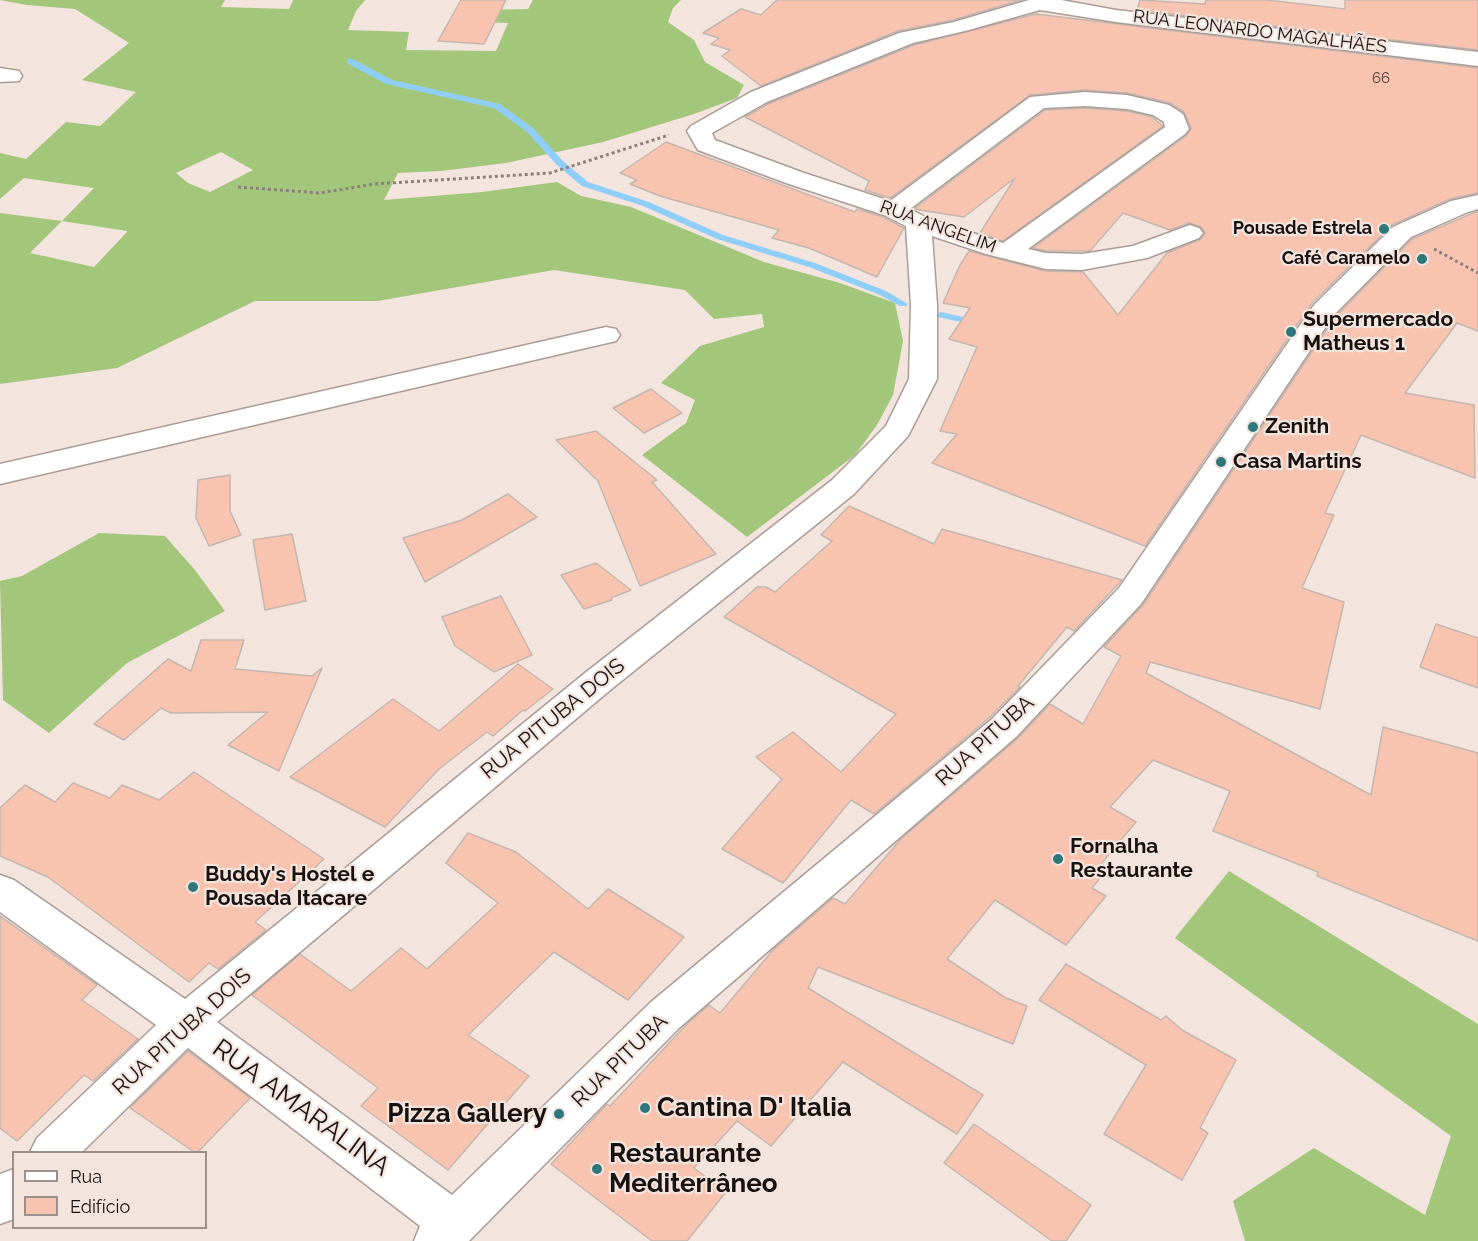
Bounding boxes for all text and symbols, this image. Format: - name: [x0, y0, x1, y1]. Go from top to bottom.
- street label: RUA LEONARDO MAGALHÃES: [1132, 6, 1388, 58]
- house number: 66: [1372, 69, 1390, 87]
- street label: RUA ANGELIM: [877, 196, 999, 258]
- place label: Pousade Estrela: [1233, 218, 1372, 240]
- marker: Pousade Estrela: [1377, 222, 1391, 236]
- place label: Café Caramelo: [1282, 248, 1410, 270]
- marker: Café Caramelo: [1415, 252, 1429, 266]
- place label: Supermercado Matheus 1: [1303, 307, 1453, 357]
- marker: Supermercado Matheus 1: [1284, 325, 1298, 339]
- place label: Zenith: [1265, 414, 1329, 440]
- marker: Zenith: [1246, 420, 1260, 434]
- place label: Casa Martins: [1233, 449, 1362, 475]
- marker: Casa Martins: [1214, 455, 1228, 469]
- street label: RUA PITUBA DOIS: [476, 653, 630, 785]
- street label: RUA PITUBA: [931, 690, 1039, 792]
- place label: Fornalha Restaurante: [1070, 834, 1193, 884]
- marker: Fornalha Restaurante: [1051, 852, 1065, 866]
- place label: Buddy's Hostel e Pousada Itacare: [205, 862, 374, 912]
- marker: Buddy's Hostel e Pousada Itacare: [186, 880, 200, 894]
- street label: RUA PITUBA DOIS: [108, 963, 256, 1101]
- street label: RUA PITUBA: [567, 1009, 673, 1113]
- street label: RUA AMARALINA: [206, 1033, 396, 1183]
- place label: Cantina D' Italia: [657, 1092, 852, 1124]
- place label: Pizza Gallery: [387, 1098, 547, 1130]
- marker: Cantina D' Italia: [638, 1101, 652, 1115]
- marker: Pizza Gallery: [552, 1107, 566, 1121]
- place label: Restaurante Mediterrâneo: [609, 1138, 778, 1200]
- legend: [12, 1151, 207, 1229]
- marker: Restaurante Mediterrâneo: [590, 1162, 604, 1176]
- text: Rua: [70, 1166, 102, 1187]
- text: Edifício: [70, 1196, 130, 1217]

